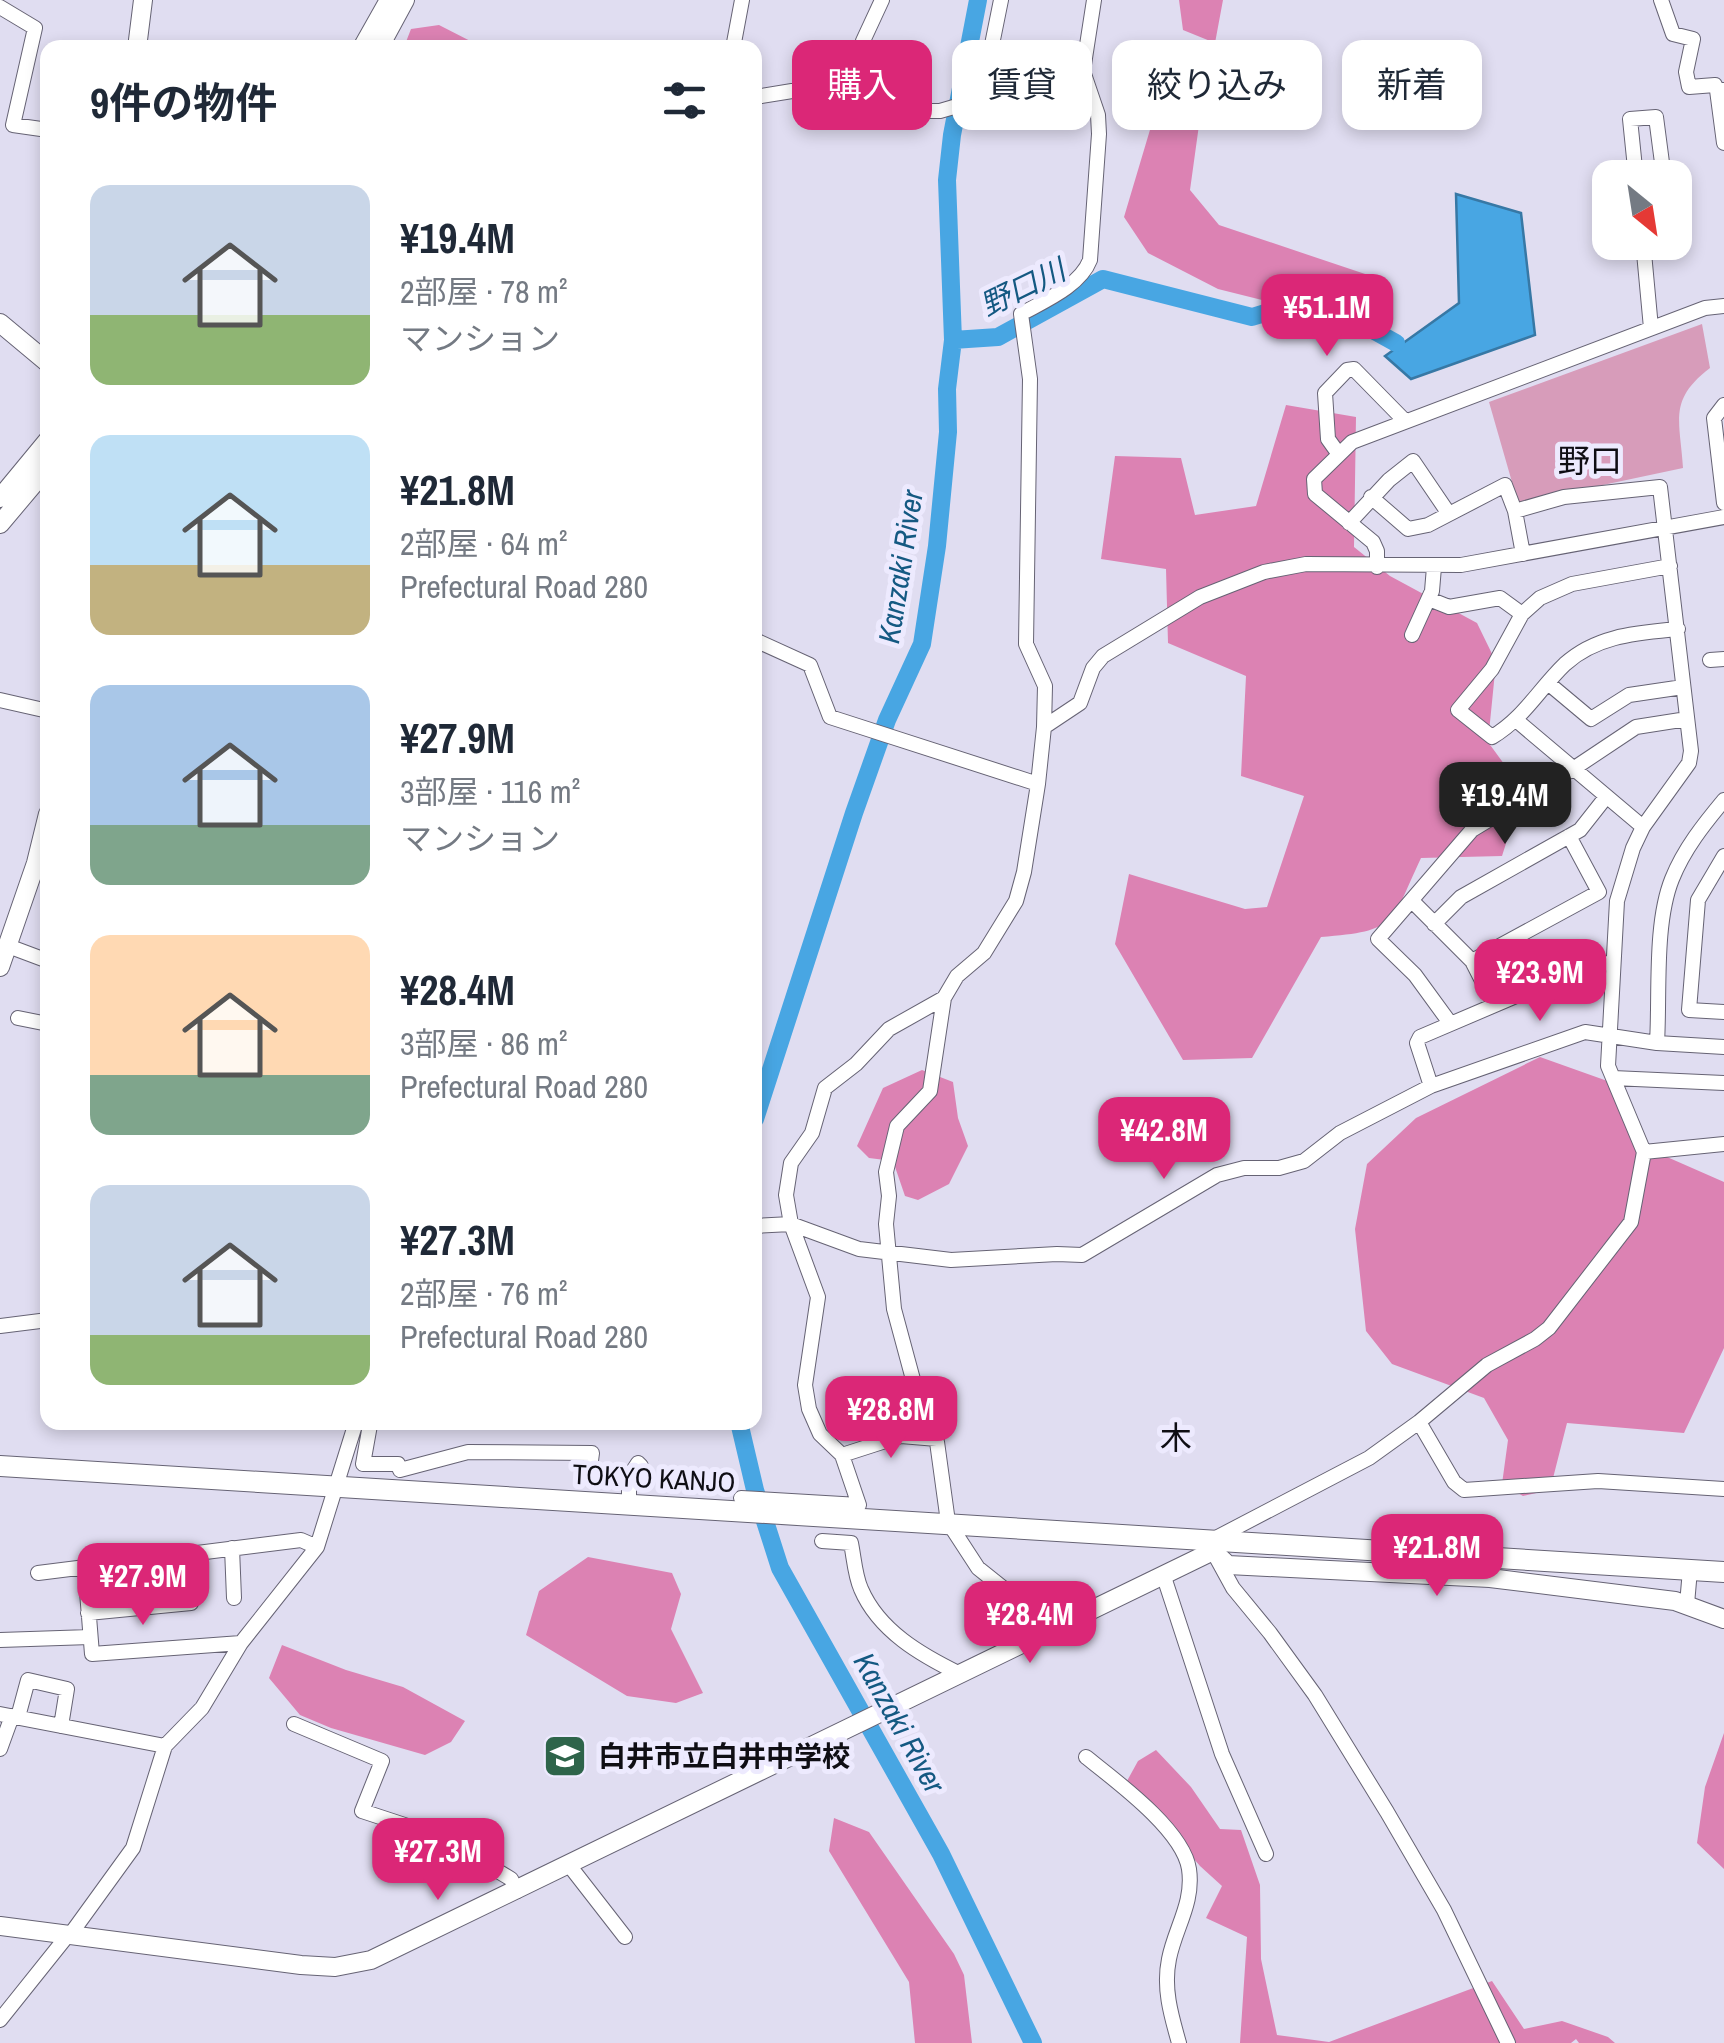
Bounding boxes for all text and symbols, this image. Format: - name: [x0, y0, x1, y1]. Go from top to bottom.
- chip: 購入: [792, 40, 932, 130]
- chip: 賃貸: [952, 40, 1092, 130]
- chip: 絞り込み: [1112, 40, 1322, 130]
- chip: 新着: [1342, 40, 1482, 130]
- icon: filters: [657, 73, 712, 128]
- text: 9件の物件: [90, 75, 277, 131]
- north arrow: [1592, 160, 1692, 260]
- map controls: [1592, 160, 1692, 260]
- text: ¥19.4M: [400, 210, 515, 266]
- icon: home: [170, 225, 290, 345]
- water label: 野口川: [973, 248, 1074, 325]
- text: 2部屋 · 78 m²: [400, 270, 568, 313]
- pin: ¥51.1M: [1246, 274, 1408, 359]
- text: ¥51.1M: [1283, 285, 1371, 328]
- text: マンション: [400, 317, 560, 360]
- district label: 野口: [1558, 439, 1622, 482]
- text: ¥21.8M: [400, 462, 515, 518]
- icon: home: [170, 475, 290, 595]
- water label: Kanzaki River: [868, 487, 932, 646]
- text: 2部屋 · 64 m²: [400, 522, 568, 565]
- text: Prefectural Road 280: [400, 565, 648, 608]
- text: ¥27.9M: [400, 710, 515, 766]
- icon: home: [170, 725, 290, 845]
- pin: ¥19.4M: [1424, 762, 1586, 847]
- text: 3部屋 · 116 m²: [400, 770, 580, 813]
- text: ¥19.4M: [1461, 773, 1549, 816]
- text: マンション: [400, 817, 560, 860]
- pin: ¥23.9M: [1459, 939, 1621, 1024]
- text: ¥23.9M: [1496, 950, 1584, 993]
- text: ¥28.4M: [400, 962, 515, 1018]
- icon: home: [170, 975, 290, 1095]
- text: 3部屋 · 86 m²: [400, 1022, 568, 1065]
- text: Prefectural Road 280: [400, 1065, 648, 1108]
- pin: ¥42.8M: [1083, 1097, 1245, 1182]
- text: ¥42.8M: [1120, 1108, 1208, 1151]
- text: ¥27.3M: [400, 1212, 515, 1268]
- icon: home: [170, 1225, 290, 1345]
- text: 2部屋 · 76 m²: [400, 1272, 568, 1315]
- text: Prefectural Road 280: [400, 1315, 648, 1358]
- pin: ¥28.8M: [810, 1376, 972, 1461]
- text: ¥28.8M: [847, 1387, 935, 1430]
- district label: 木: [1160, 1416, 1192, 1459]
- street label: TOKYO KANJO: [572, 1455, 736, 1501]
- pin: ¥21.8M: [1356, 1514, 1518, 1599]
- text: ¥21.8M: [1393, 1525, 1481, 1568]
- pin: ¥27.9M: [62, 1543, 224, 1628]
- text: ¥27.9M: [99, 1554, 187, 1597]
- pin: ¥28.4M: [949, 1581, 1111, 1666]
- text: ¥28.4M: [986, 1592, 1074, 1635]
- water label: Kanzaki River: [845, 1645, 955, 1800]
- school or university icon: 白井市立白井中学校: [542, 1733, 588, 1779]
- place label: 白井市立白井中学校: [598, 1737, 850, 1775]
- pin: ¥27.3M: [357, 1818, 519, 1903]
- text: ¥27.3M: [394, 1829, 482, 1872]

